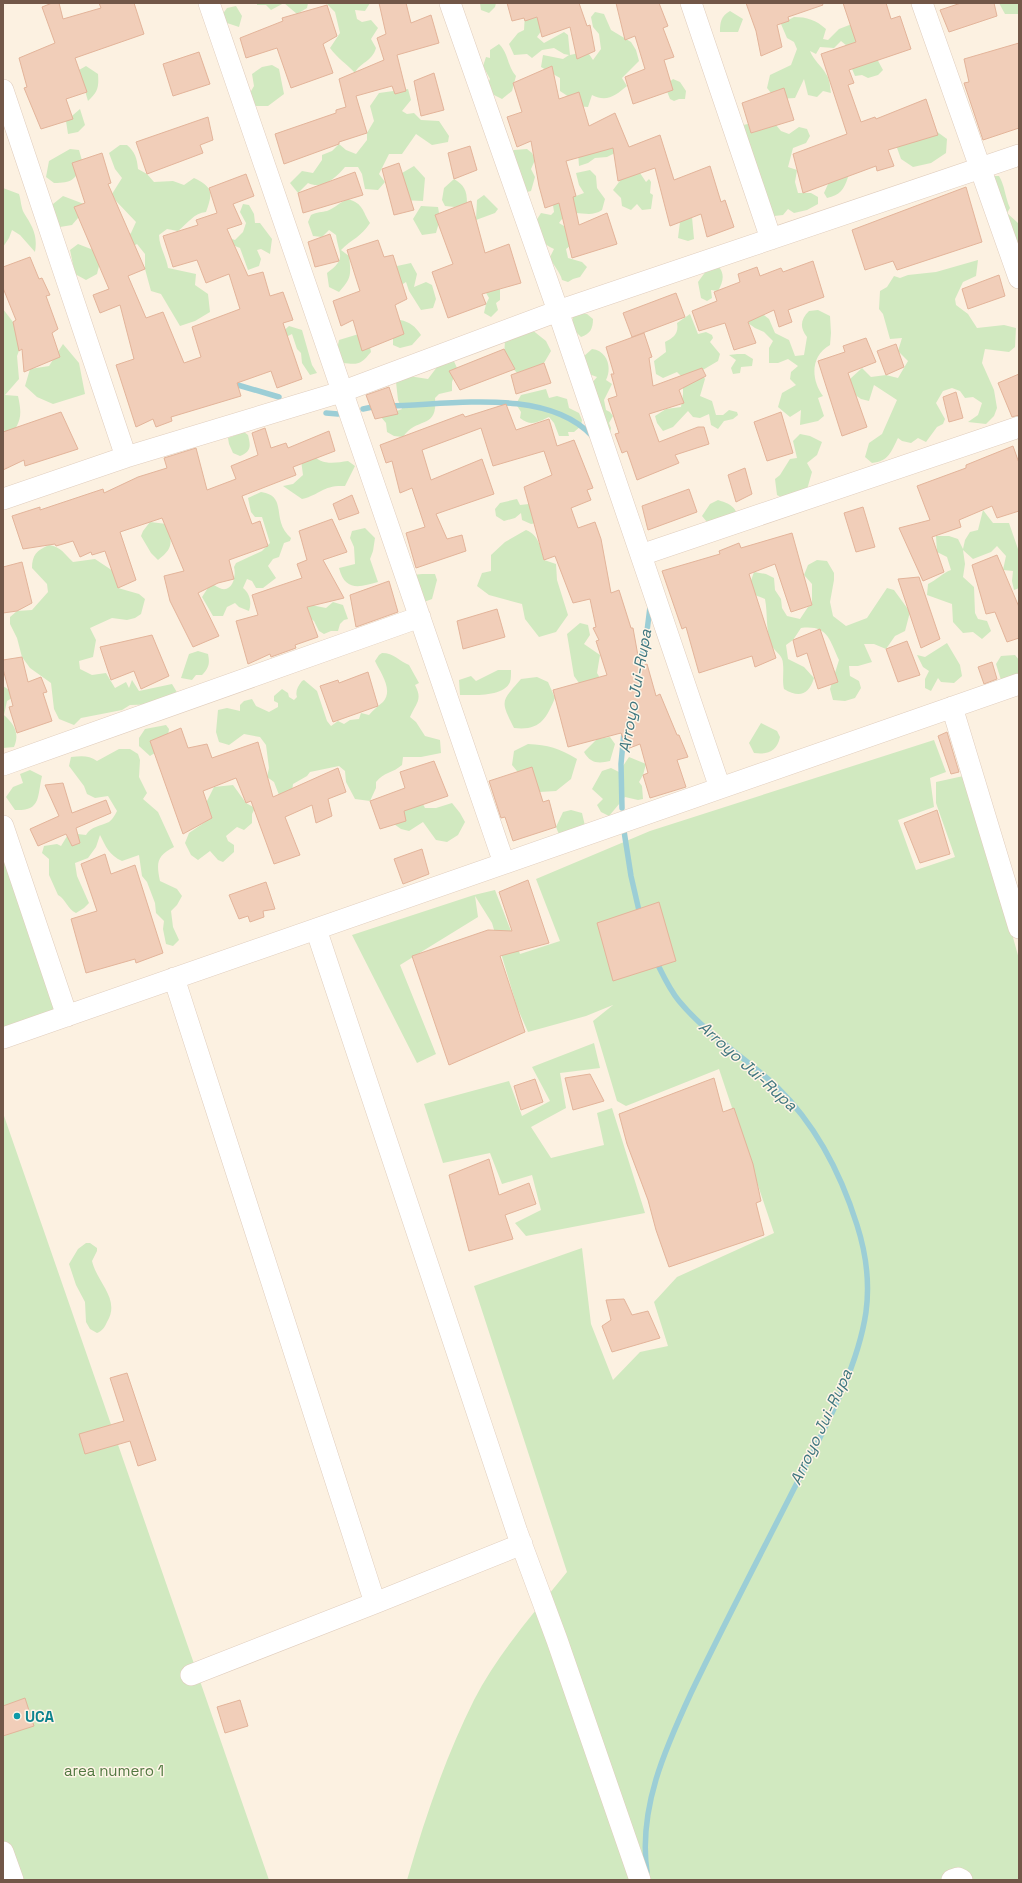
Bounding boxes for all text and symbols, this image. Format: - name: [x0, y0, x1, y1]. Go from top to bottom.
- water label: Arroyo Jui-Rupa: [614, 627, 656, 754]
- water label: Arroyo Jui-Rupa: [695, 1016, 802, 1116]
- water label: Arroyo Jui-Rupa: [785, 1365, 857, 1488]
- place label: UCA: [25, 1707, 55, 1726]
- marker: UCA: [12, 1711, 22, 1721]
- park label: area numero 1: [64, 1761, 164, 1780]

